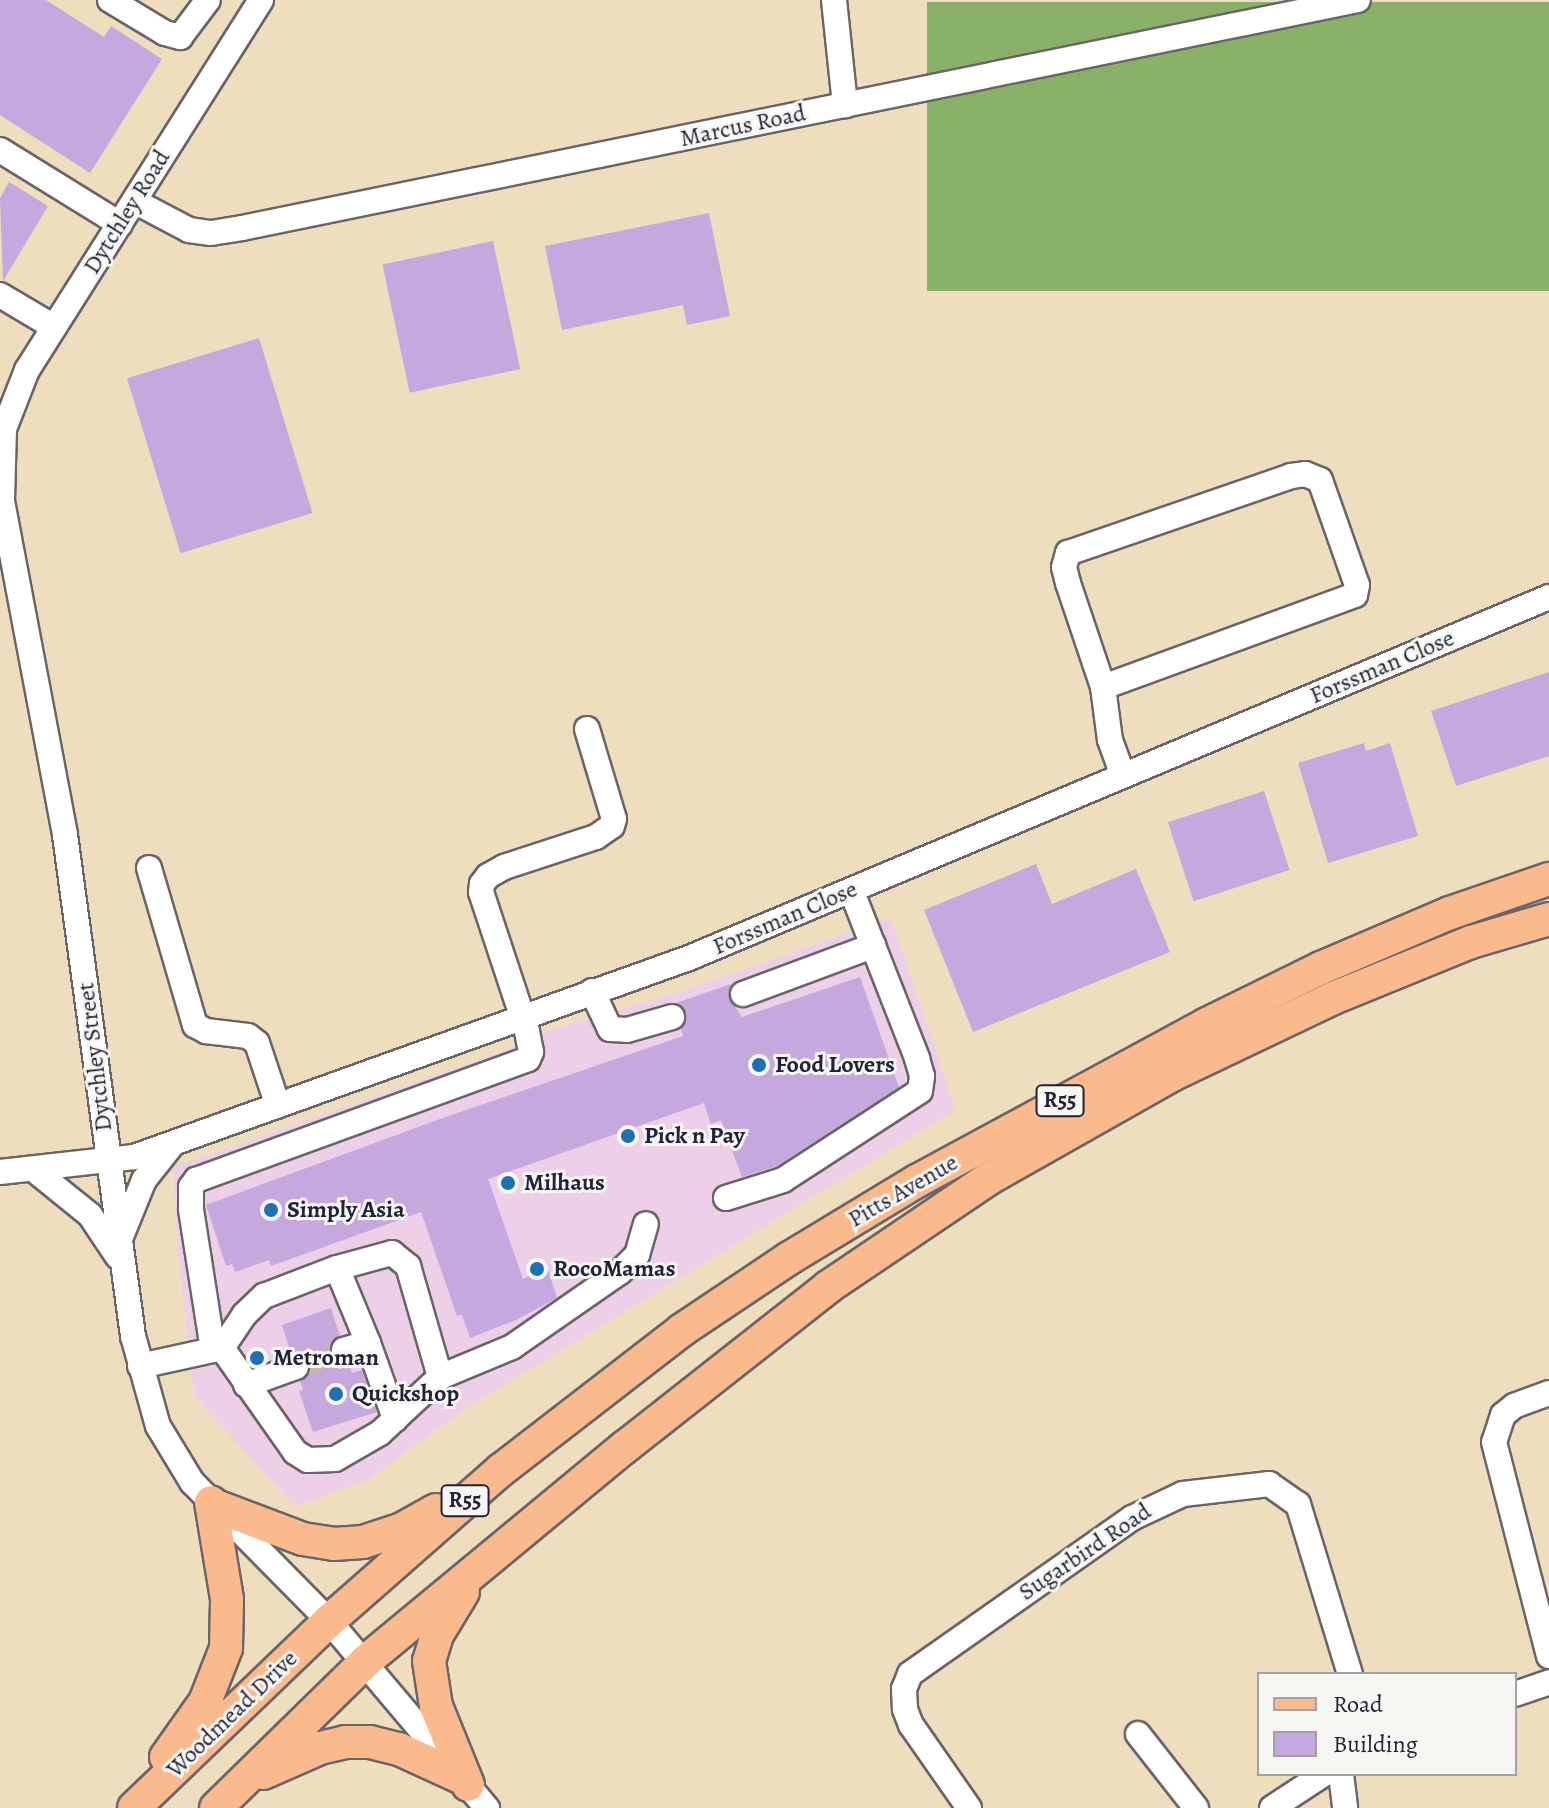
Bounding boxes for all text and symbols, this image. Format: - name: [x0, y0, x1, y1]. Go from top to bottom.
- street label: Marcus Road: [678, 99, 808, 153]
- street label: Dytchley Road: [77, 145, 177, 279]
- street label: Forssman Close: [1306, 624, 1458, 710]
- street label: Forssman Close: [709, 875, 861, 961]
- street label: Dytchley Street: [72, 981, 118, 1133]
- place label: Food Lovers: [775, 1051, 895, 1079]
- marker: Food Lovers: [750, 1056, 768, 1074]
- road number: R55: [1034, 1083, 1086, 1119]
- place label: Pick n Pay: [644, 1122, 745, 1150]
- marker: Pick n Pay: [619, 1127, 637, 1145]
- street label: Pitts Avenue: [843, 1148, 963, 1234]
- place label: Milhaus: [524, 1169, 605, 1197]
- marker: Milhaus: [499, 1174, 517, 1192]
- place label: Simply Asia: [287, 1196, 405, 1224]
- marker: Simply Asia: [262, 1201, 280, 1219]
- place label: RocoMamas: [553, 1255, 675, 1283]
- marker: RocoMamas: [528, 1260, 546, 1278]
- place label: Metroman: [273, 1344, 379, 1372]
- marker: Metroman: [248, 1349, 266, 1367]
- place label: Quickshop: [352, 1380, 459, 1408]
- marker: Quickshop: [327, 1385, 345, 1403]
- road number: R55: [439, 1483, 491, 1519]
- street label: Sugarbird Road: [1013, 1497, 1157, 1607]
- street label: Woodmead Drive: [161, 1644, 303, 1784]
- legend: [1257, 1672, 1517, 1776]
- text: Road: [1333, 1688, 1383, 1720]
- text: Building: [1333, 1728, 1418, 1760]

